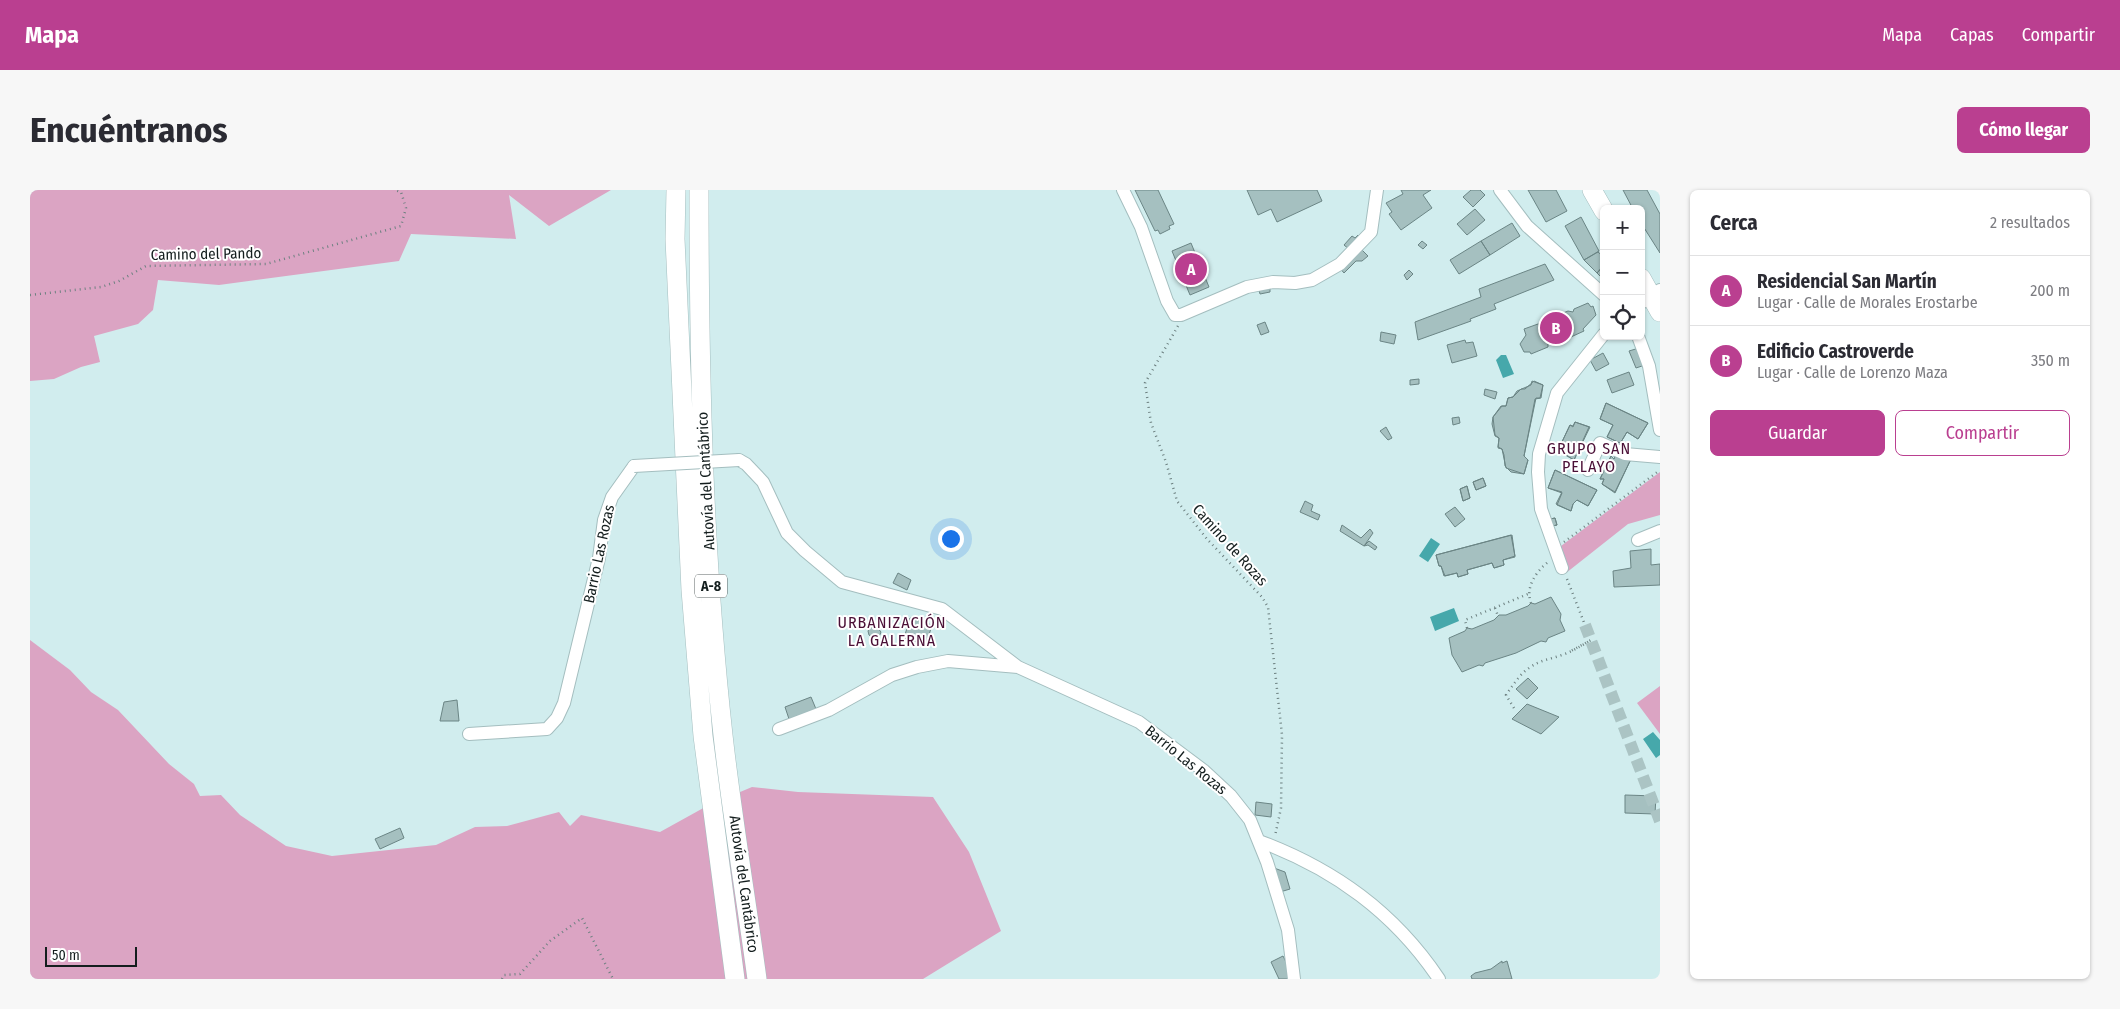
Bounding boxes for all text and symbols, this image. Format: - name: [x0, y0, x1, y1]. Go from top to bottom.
- text: Mapa: [25, 21, 79, 49]
- text: Mapa: [1882, 24, 1922, 46]
- text: Capas: [1950, 24, 1994, 46]
- text: Compartir: [2022, 24, 2095, 46]
- button: Cómo llegar: [1957, 107, 2090, 153]
- text: Encuéntranos: [30, 109, 228, 151]
- map controls: [1600, 205, 1645, 340]
- button: +: [1600, 205, 1645, 250]
- text: Cerca: [1710, 210, 1758, 236]
- text: 2 resultados: [1990, 213, 2070, 232]
- street label: Camino del Pando: [151, 244, 262, 264]
- pin: A: [1175, 250, 1207, 288]
- button: −: [1600, 250, 1645, 295]
- text: Residencial San Martín: [1757, 270, 1937, 293]
- text: A: [1722, 281, 1730, 300]
- text: 200 m: [2030, 281, 2070, 300]
- text: Lugar · Calle de Morales Erostarbe: [1757, 293, 1978, 312]
- button: locate: [1600, 295, 1645, 340]
- pin: B: [1540, 309, 1572, 347]
- text: Edificio Castroverde: [1757, 340, 1914, 363]
- text: B: [1722, 351, 1730, 370]
- text: 350 m: [2031, 351, 2070, 370]
- text: Lugar · Calle de Lorenzo Maza: [1757, 363, 1948, 382]
- button: Guardar: [1710, 410, 1885, 456]
- button: Compartir: [1895, 410, 2070, 456]
- street label: Autovía del Cantábrico: [693, 411, 719, 551]
- district label: GRUPO SAN PELAYO: [1547, 439, 1631, 476]
- street label: Camino de Rozas: [1189, 500, 1271, 590]
- street label: Barrio Las Rozas: [580, 503, 618, 605]
- your location: [938, 526, 964, 552]
- road number: A-8: [695, 574, 727, 598]
- district label: URBANIZACIÓN LA GALERNA: [837, 613, 947, 650]
- street label: Barrio Las Rozas: [1141, 722, 1231, 798]
- street label: Autovía del Cantábrico: [725, 814, 763, 954]
- scale bar: [45, 944, 138, 967]
- text: 50 m: [52, 947, 80, 964]

